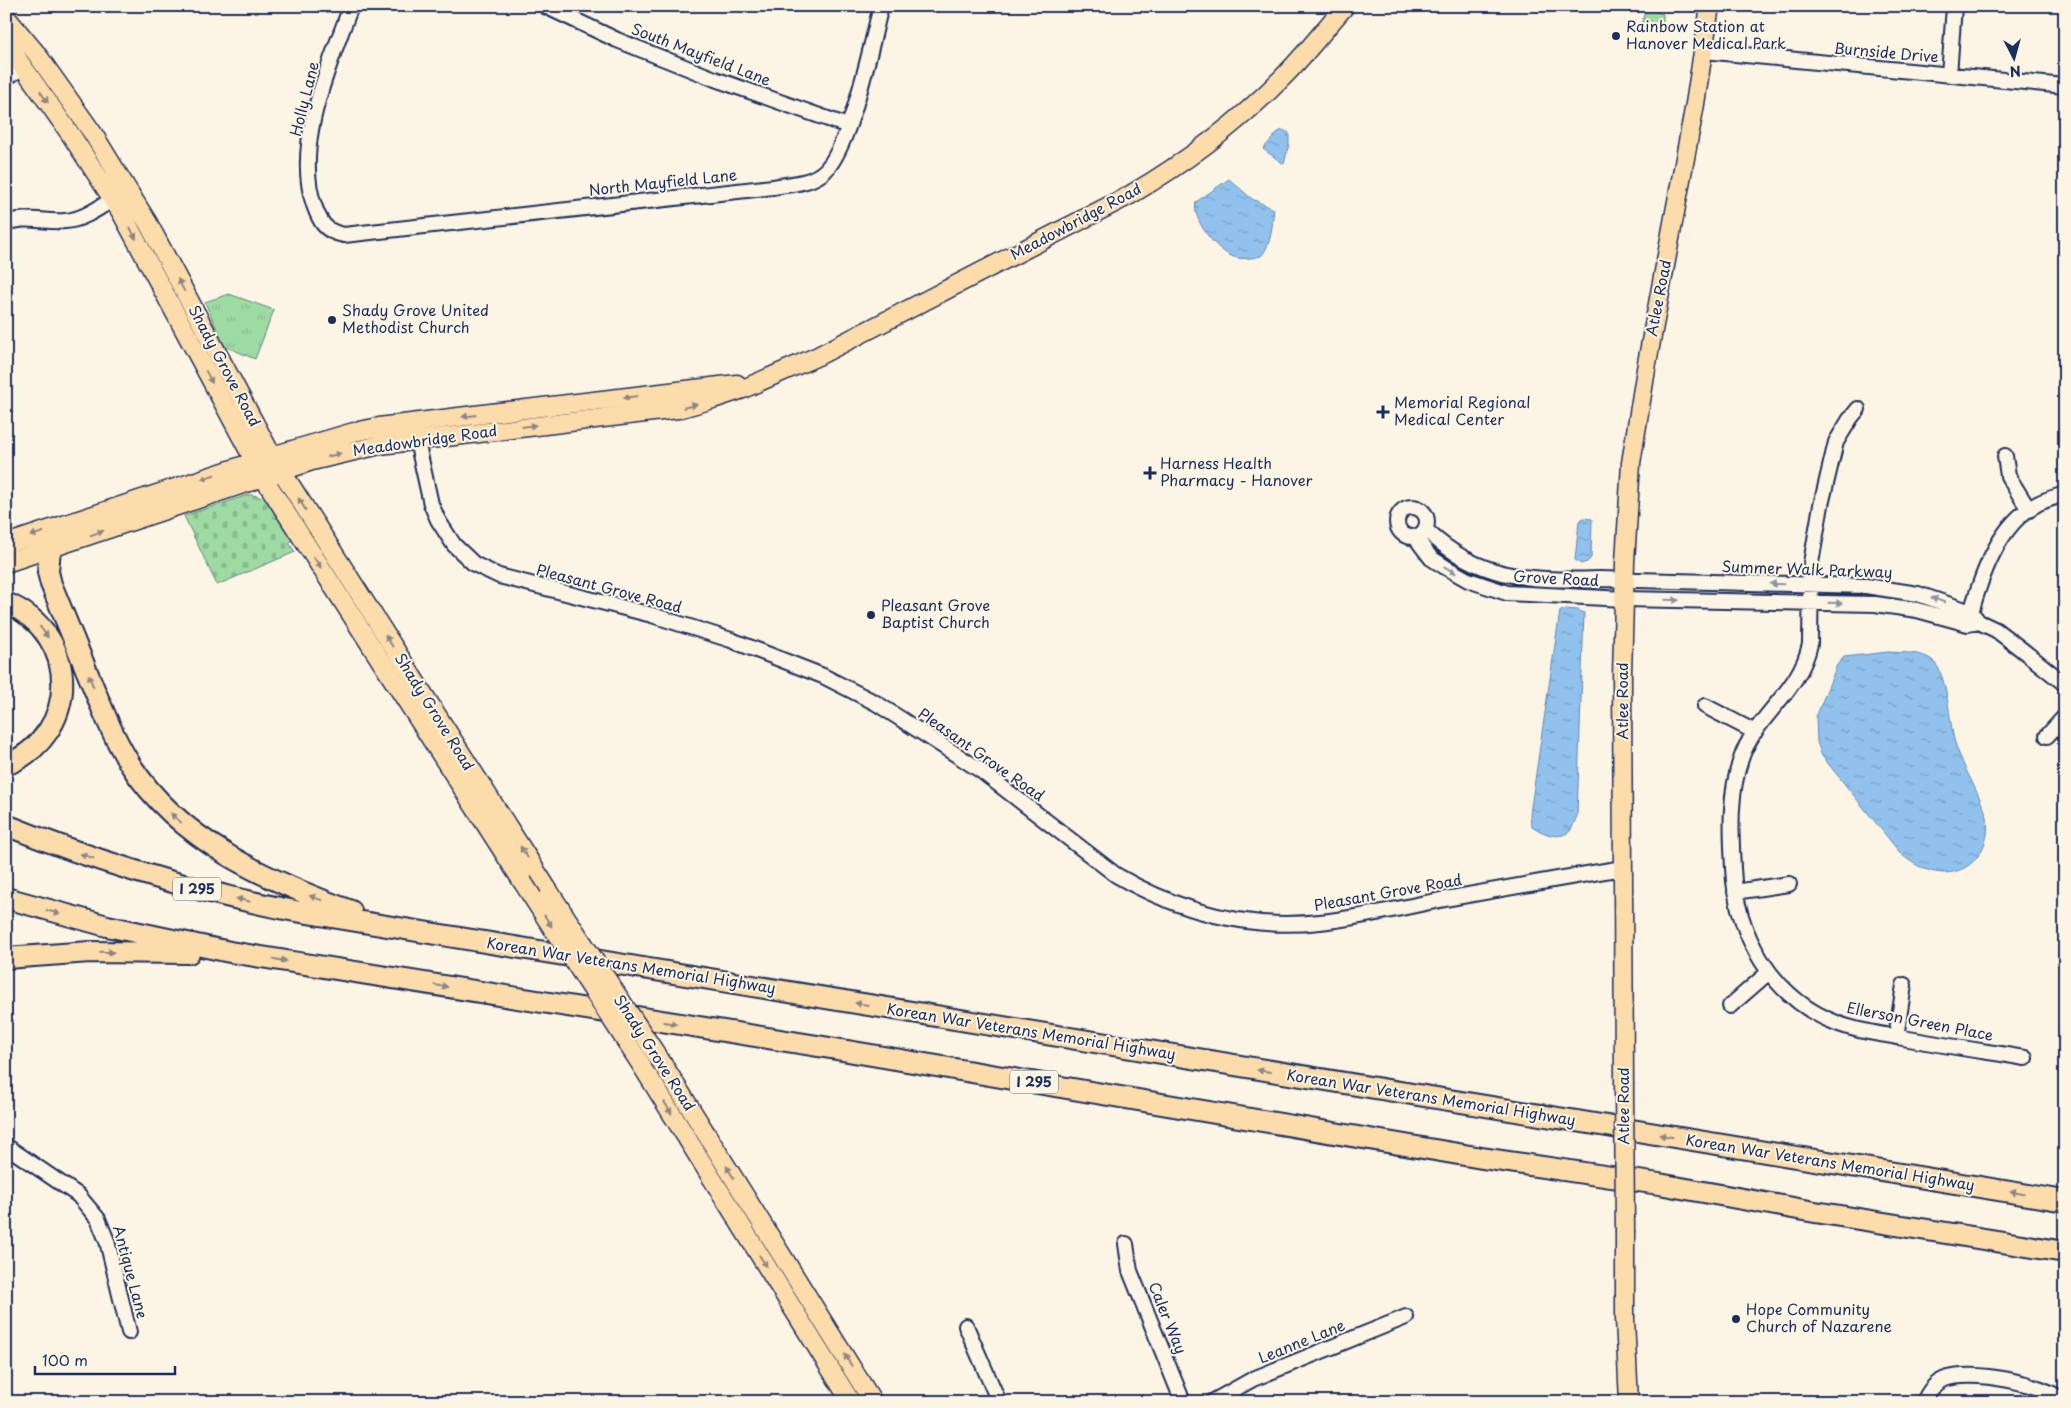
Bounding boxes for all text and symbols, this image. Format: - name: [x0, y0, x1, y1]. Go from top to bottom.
- place label: Rainbow Station at Hanover Medical Park: [1626, 14, 1786, 54]
- street label: South Mayfield Lane: [628, 16, 775, 91]
- marker: Rainbow Station at Hanover Medical Park: [1610, 30, 1622, 42]
- north arrow: [1988, 32, 2038, 82]
- street label: Burnside Drive: [1833, 35, 1939, 68]
- street label: Holly Lane: [283, 59, 324, 139]
- text: N: [2009, 60, 2022, 82]
- one-way arrow: [39, 90, 49, 104]
- street label: North Mayfield Lane: [588, 162, 738, 201]
- street label: Meadowbridge Road: [1006, 176, 1145, 265]
- one-way arrow: [128, 227, 137, 240]
- street label: Atlee Road: [1639, 257, 1676, 338]
- one-way arrow: [177, 278, 185, 293]
- place label: Shady Grove United Methodist Church: [342, 298, 489, 338]
- street label: Shady Grove Road: [183, 300, 267, 430]
- marker: Shady Grove United Methodist Church: [326, 314, 338, 326]
- one-way arrow: [205, 369, 213, 384]
- place label: Memorial Regional Medical Center: [1394, 390, 1530, 430]
- one-way arrow: [622, 393, 638, 401]
- one-way arrow: [683, 401, 698, 409]
- marker: Memorial Regional Medical Center: [1376, 405, 1390, 419]
- one-way arrow: [460, 412, 476, 420]
- street label: Meadowbridge Road: [351, 418, 498, 461]
- one-way arrow: [522, 422, 538, 430]
- one-way arrow: [327, 451, 342, 459]
- place label: Harness Health Pharmacy - Hanover: [1160, 451, 1313, 491]
- marker: Harness Health Pharmacy - Hanover: [1144, 467, 1156, 479]
- one-way arrow: [200, 474, 215, 482]
- one-way arrow: [297, 497, 306, 511]
- one-way arrow: [89, 529, 104, 536]
- one-way arrow: [29, 531, 44, 539]
- street label: Summer Walk Parkway: [1721, 554, 1893, 583]
- one-way arrow: [313, 556, 322, 569]
- street label: Pleasant Grove Road: [534, 557, 685, 618]
- street label: Grove Road: [1513, 564, 1600, 591]
- one-way arrow: [1444, 566, 1457, 575]
- one-way arrow: [1768, 580, 1784, 588]
- place label: Pleasant Grove Baptist Church: [881, 593, 990, 633]
- one-way arrow: [1665, 596, 1681, 604]
- one-way arrow: [1930, 596, 1945, 603]
- one-way arrow: [1827, 599, 1843, 607]
- marker: Pleasant Grove Baptist Church: [865, 609, 877, 621]
- one-way arrow: [39, 625, 50, 638]
- one-way arrow: [384, 635, 394, 648]
- street label: Shady Grove Road: [390, 648, 481, 775]
- street label: Atlee Road: [1610, 662, 1633, 740]
- one-way arrow: [86, 674, 94, 689]
- street label: Pleasant Grove Road: [914, 701, 1050, 806]
- one-way arrow: [170, 812, 182, 824]
- one-way arrow: [519, 845, 529, 858]
- one-way arrow: [79, 852, 94, 860]
- street label: Pleasant Grove Road: [1312, 867, 1464, 916]
- road number: I 295: [173, 878, 221, 901]
- one-way arrow: [308, 894, 323, 902]
- one-way arrow: [236, 896, 251, 904]
- one-way arrow: [45, 908, 60, 916]
- one-way arrow: [543, 915, 553, 928]
- street label: Korean War Veterans Memorial Highway: [485, 930, 777, 999]
- one-way arrow: [100, 949, 116, 957]
- one-way arrow: [273, 956, 289, 964]
- one-way arrow: [433, 983, 449, 991]
- street label: Shady Grove Road: [609, 989, 702, 1115]
- street label: Ellerson Green Place: [1845, 995, 1996, 1046]
- street label: Korean War Veterans Memorial Highway: [885, 996, 1177, 1065]
- one-way arrow: [854, 1000, 870, 1008]
- one-way arrow: [662, 1019, 678, 1027]
- street label: Korean War Veterans Memorial Highway: [1285, 1062, 1577, 1131]
- one-way arrow: [1256, 1066, 1272, 1074]
- street label: Atlee Road: [1611, 1067, 1634, 1145]
- road number: I 295: [1010, 1070, 1058, 1094]
- one-way arrow: [663, 1101, 672, 1114]
- street label: Korean War Veterans Memorial Highway: [1684, 1127, 1976, 1196]
- one-way arrow: [1658, 1131, 1674, 1139]
- one-way arrow: [725, 1165, 734, 1179]
- one-way arrow: [2008, 1189, 2024, 1197]
- street label: Antique Lane: [108, 1223, 155, 1321]
- one-way arrow: [759, 1254, 768, 1268]
- street label: Caler Way: [1143, 1278, 1193, 1357]
- place label: Hope Community Church of Nazarene: [1746, 1297, 1892, 1337]
- street label: Leanne Lane: [1255, 1313, 1348, 1368]
- marker: Hope Community Church of Nazarene: [1730, 1313, 1742, 1325]
- scale bar: [35, 1343, 175, 1375]
- text: 100 m: [42, 1348, 88, 1371]
- one-way arrow: [844, 1353, 853, 1367]

